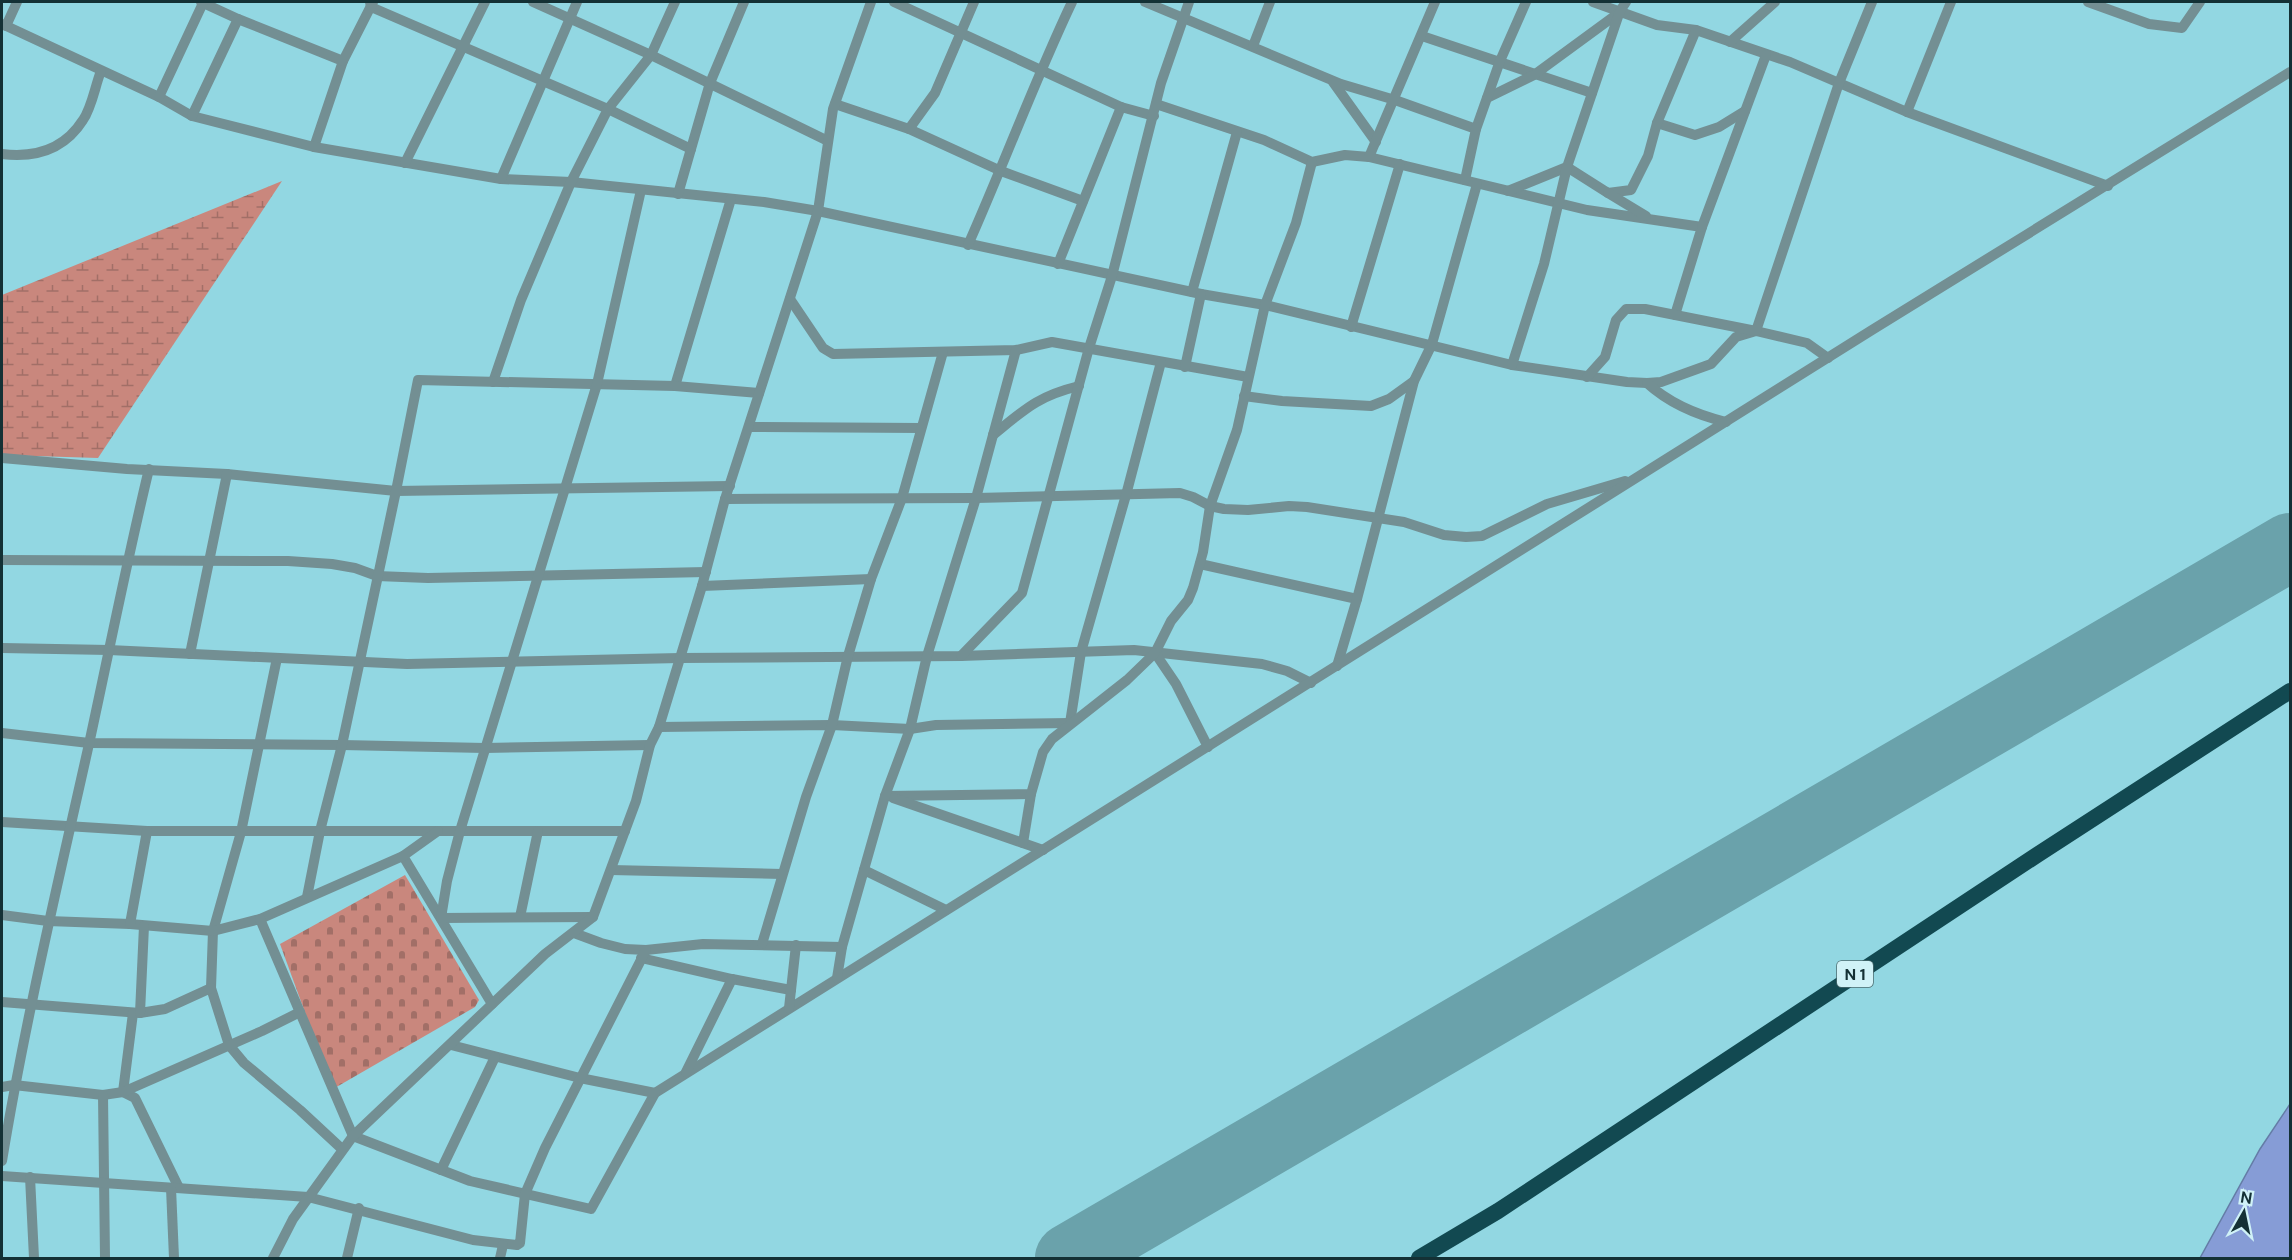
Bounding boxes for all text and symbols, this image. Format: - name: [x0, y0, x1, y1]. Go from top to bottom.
- road number: N 1: [1837, 961, 1873, 987]
- north arrow: [2214, 1182, 2274, 1242]
- text: N: [2239, 1186, 2254, 1209]

